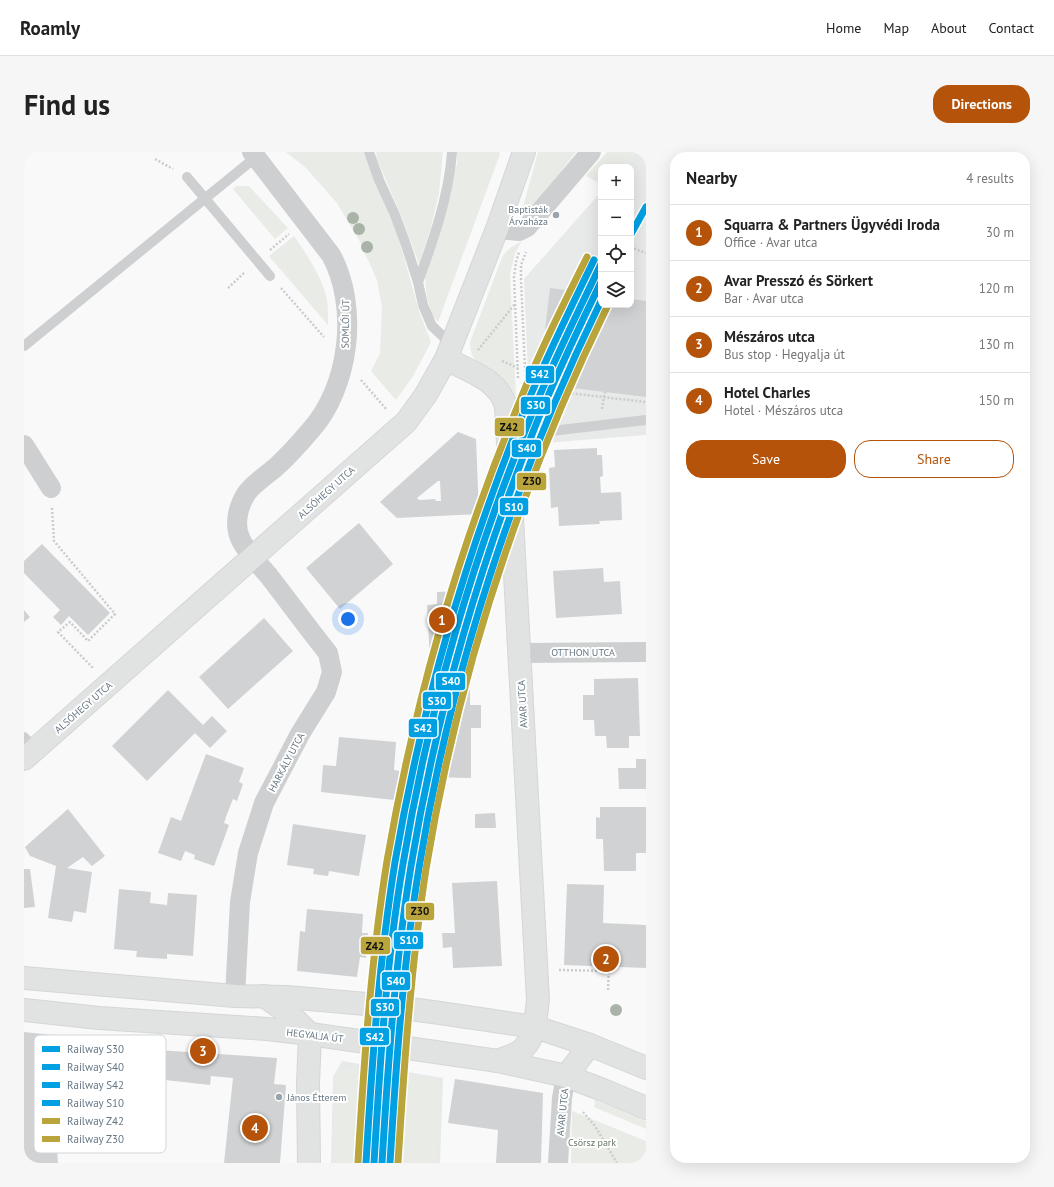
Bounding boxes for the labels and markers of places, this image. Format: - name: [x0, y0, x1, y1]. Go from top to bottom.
- place label: Baptisták Árvaháza: [508, 203, 548, 228]
- marker: Baptisták Árvaháza: [551, 210, 561, 220]
- pin: 1: [429, 605, 455, 635]
- pin: 2: [593, 944, 619, 974]
- pin: 3: [190, 1036, 216, 1066]
- place label: János Étterem: [286, 1091, 346, 1104]
- marker: János Étterem: [274, 1092, 284, 1102]
- pin: 4: [242, 1113, 268, 1143]

